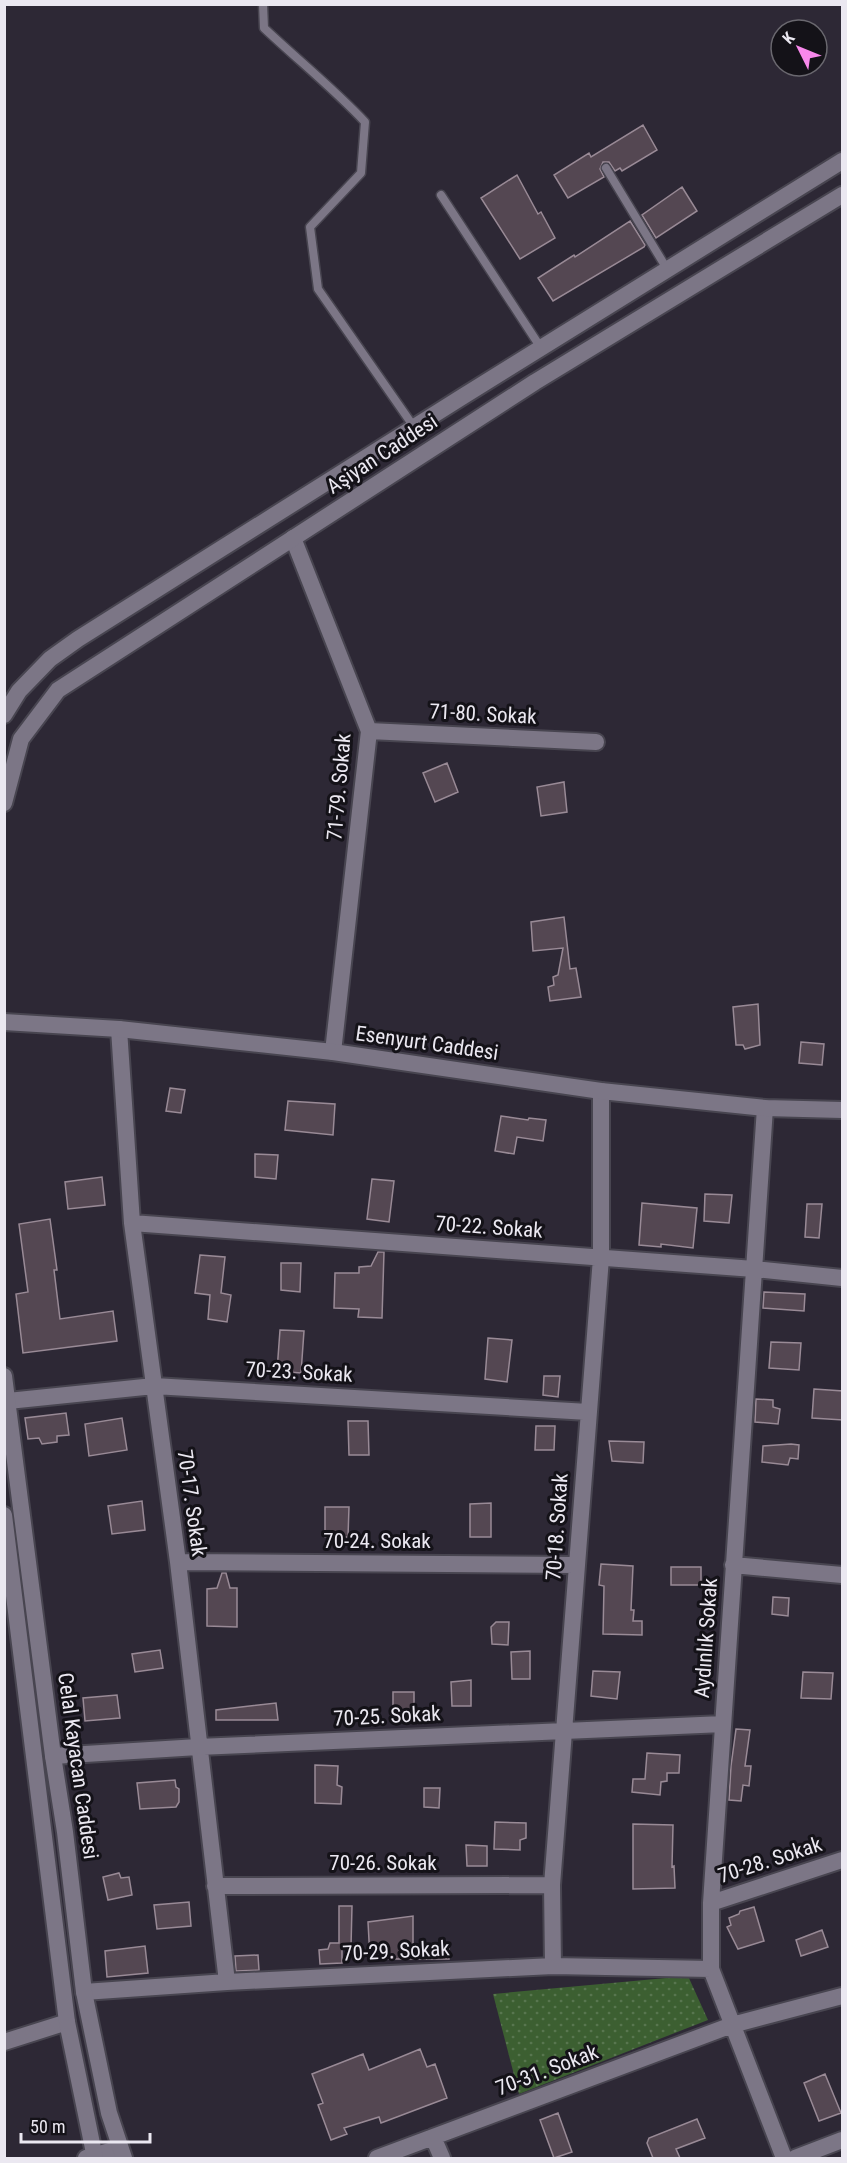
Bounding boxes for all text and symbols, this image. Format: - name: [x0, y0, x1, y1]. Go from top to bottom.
- north arrow: [769, 18, 829, 78]
- text: K: [778, 28, 798, 48]
- street label: Aşiyan Caddesi: [322, 409, 442, 499]
- street label: 71-80. Sokak: [429, 699, 538, 729]
- street label: 71-79. Sokak: [322, 732, 356, 842]
- street label: Esenyurt Caddesi: [354, 1021, 500, 1065]
- street label: 70-22. Sokak: [435, 1211, 544, 1243]
- street label: 70-23. Sokak: [245, 1357, 354, 1387]
- street label: 70-17. Sokak: [173, 1448, 211, 1558]
- street label: 70-18. Sokak: [541, 1472, 573, 1581]
- street label: 70-24. Sokak: [323, 1529, 431, 1553]
- street label: Aydınlık Sokak: [690, 1577, 722, 1699]
- street label: Celal Kayacan Caddesi: [53, 1671, 103, 1861]
- street label: 70-25. Sokak: [333, 1701, 442, 1731]
- street label: 70-28. Sokak: [715, 1832, 825, 1888]
- street label: 70-26. Sokak: [329, 1851, 437, 1875]
- street label: 70-29. Sokak: [342, 1936, 451, 1966]
- street label: 70-31. Sokak: [493, 2039, 602, 2100]
- scale bar: [21, 2106, 150, 2144]
- text: 50 m: [30, 2116, 65, 2137]

